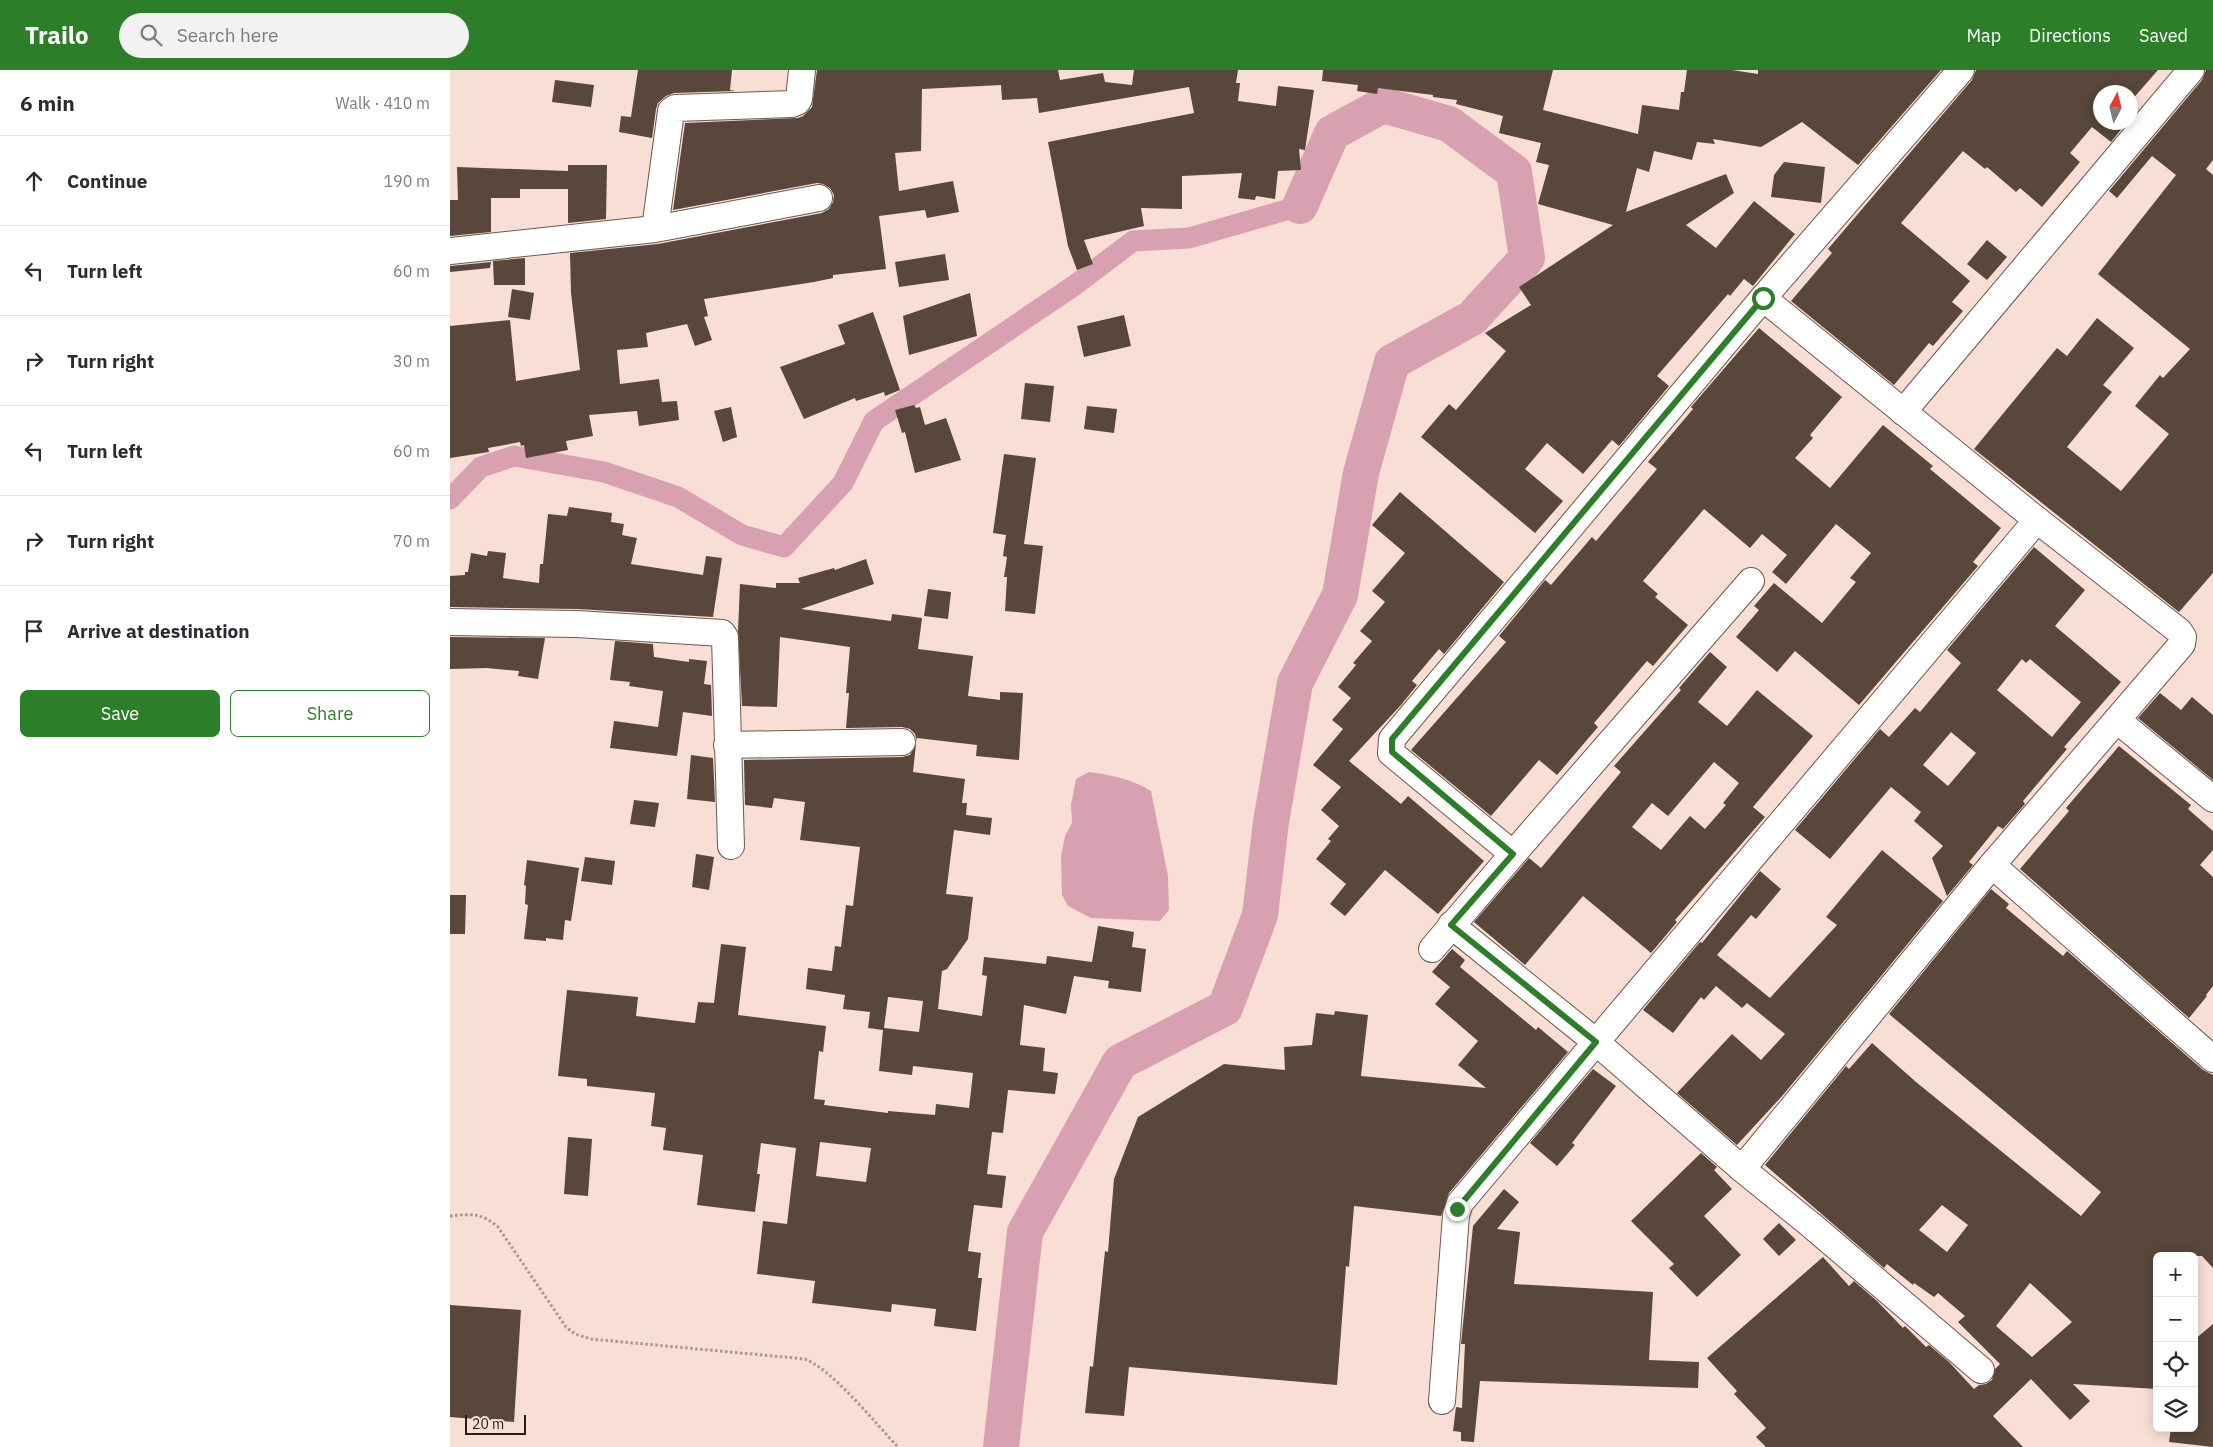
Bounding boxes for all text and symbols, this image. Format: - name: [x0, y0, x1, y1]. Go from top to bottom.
- search box: [119, 13, 469, 58]
- text: Trailo: [25, 19, 89, 51]
- icon: search: [137, 21, 165, 49]
- text: Search here: [177, 23, 278, 47]
- text: Map: [1966, 24, 2001, 47]
- text: Directions: [2029, 24, 2111, 47]
- text: Saved: [2139, 24, 2188, 47]
- north arrow: [2093, 85, 2138, 130]
- text: 6 min: [20, 89, 75, 117]
- text: Walk · 410 m: [335, 93, 430, 113]
- icon: ahead: [20, 167, 48, 195]
- text: Continue: [67, 169, 147, 193]
- text: 190 m: [383, 171, 430, 191]
- icon: left: [20, 257, 48, 285]
- text: Turn left: [67, 259, 143, 283]
- text: 60 m: [393, 261, 430, 281]
- route start: [1752, 287, 1775, 310]
- icon: right: [20, 347, 48, 375]
- text: Turn right: [67, 349, 154, 373]
- text: 30 m: [393, 351, 430, 371]
- icon: left: [20, 437, 48, 465]
- text: Turn left: [67, 439, 143, 463]
- text: 60 m: [393, 441, 430, 461]
- icon: right: [20, 527, 48, 555]
- text: Turn right: [67, 529, 154, 553]
- text: 70 m: [393, 531, 430, 551]
- icon: arrive: [20, 617, 48, 645]
- text: Arrive at destination: [67, 619, 250, 643]
- button: Save: [20, 690, 220, 737]
- button: Share: [230, 690, 430, 737]
- route end: [1446, 1198, 1469, 1221]
- map controls: [2153, 1252, 2198, 1432]
- button: +: [2153, 1252, 2198, 1297]
- button: −: [2153, 1297, 2198, 1342]
- button: locate: [2153, 1342, 2198, 1387]
- button: layers: [2153, 1387, 2198, 1432]
- scale bar: [465, 1412, 526, 1435]
- text: 20 m: [472, 1415, 504, 1433]

